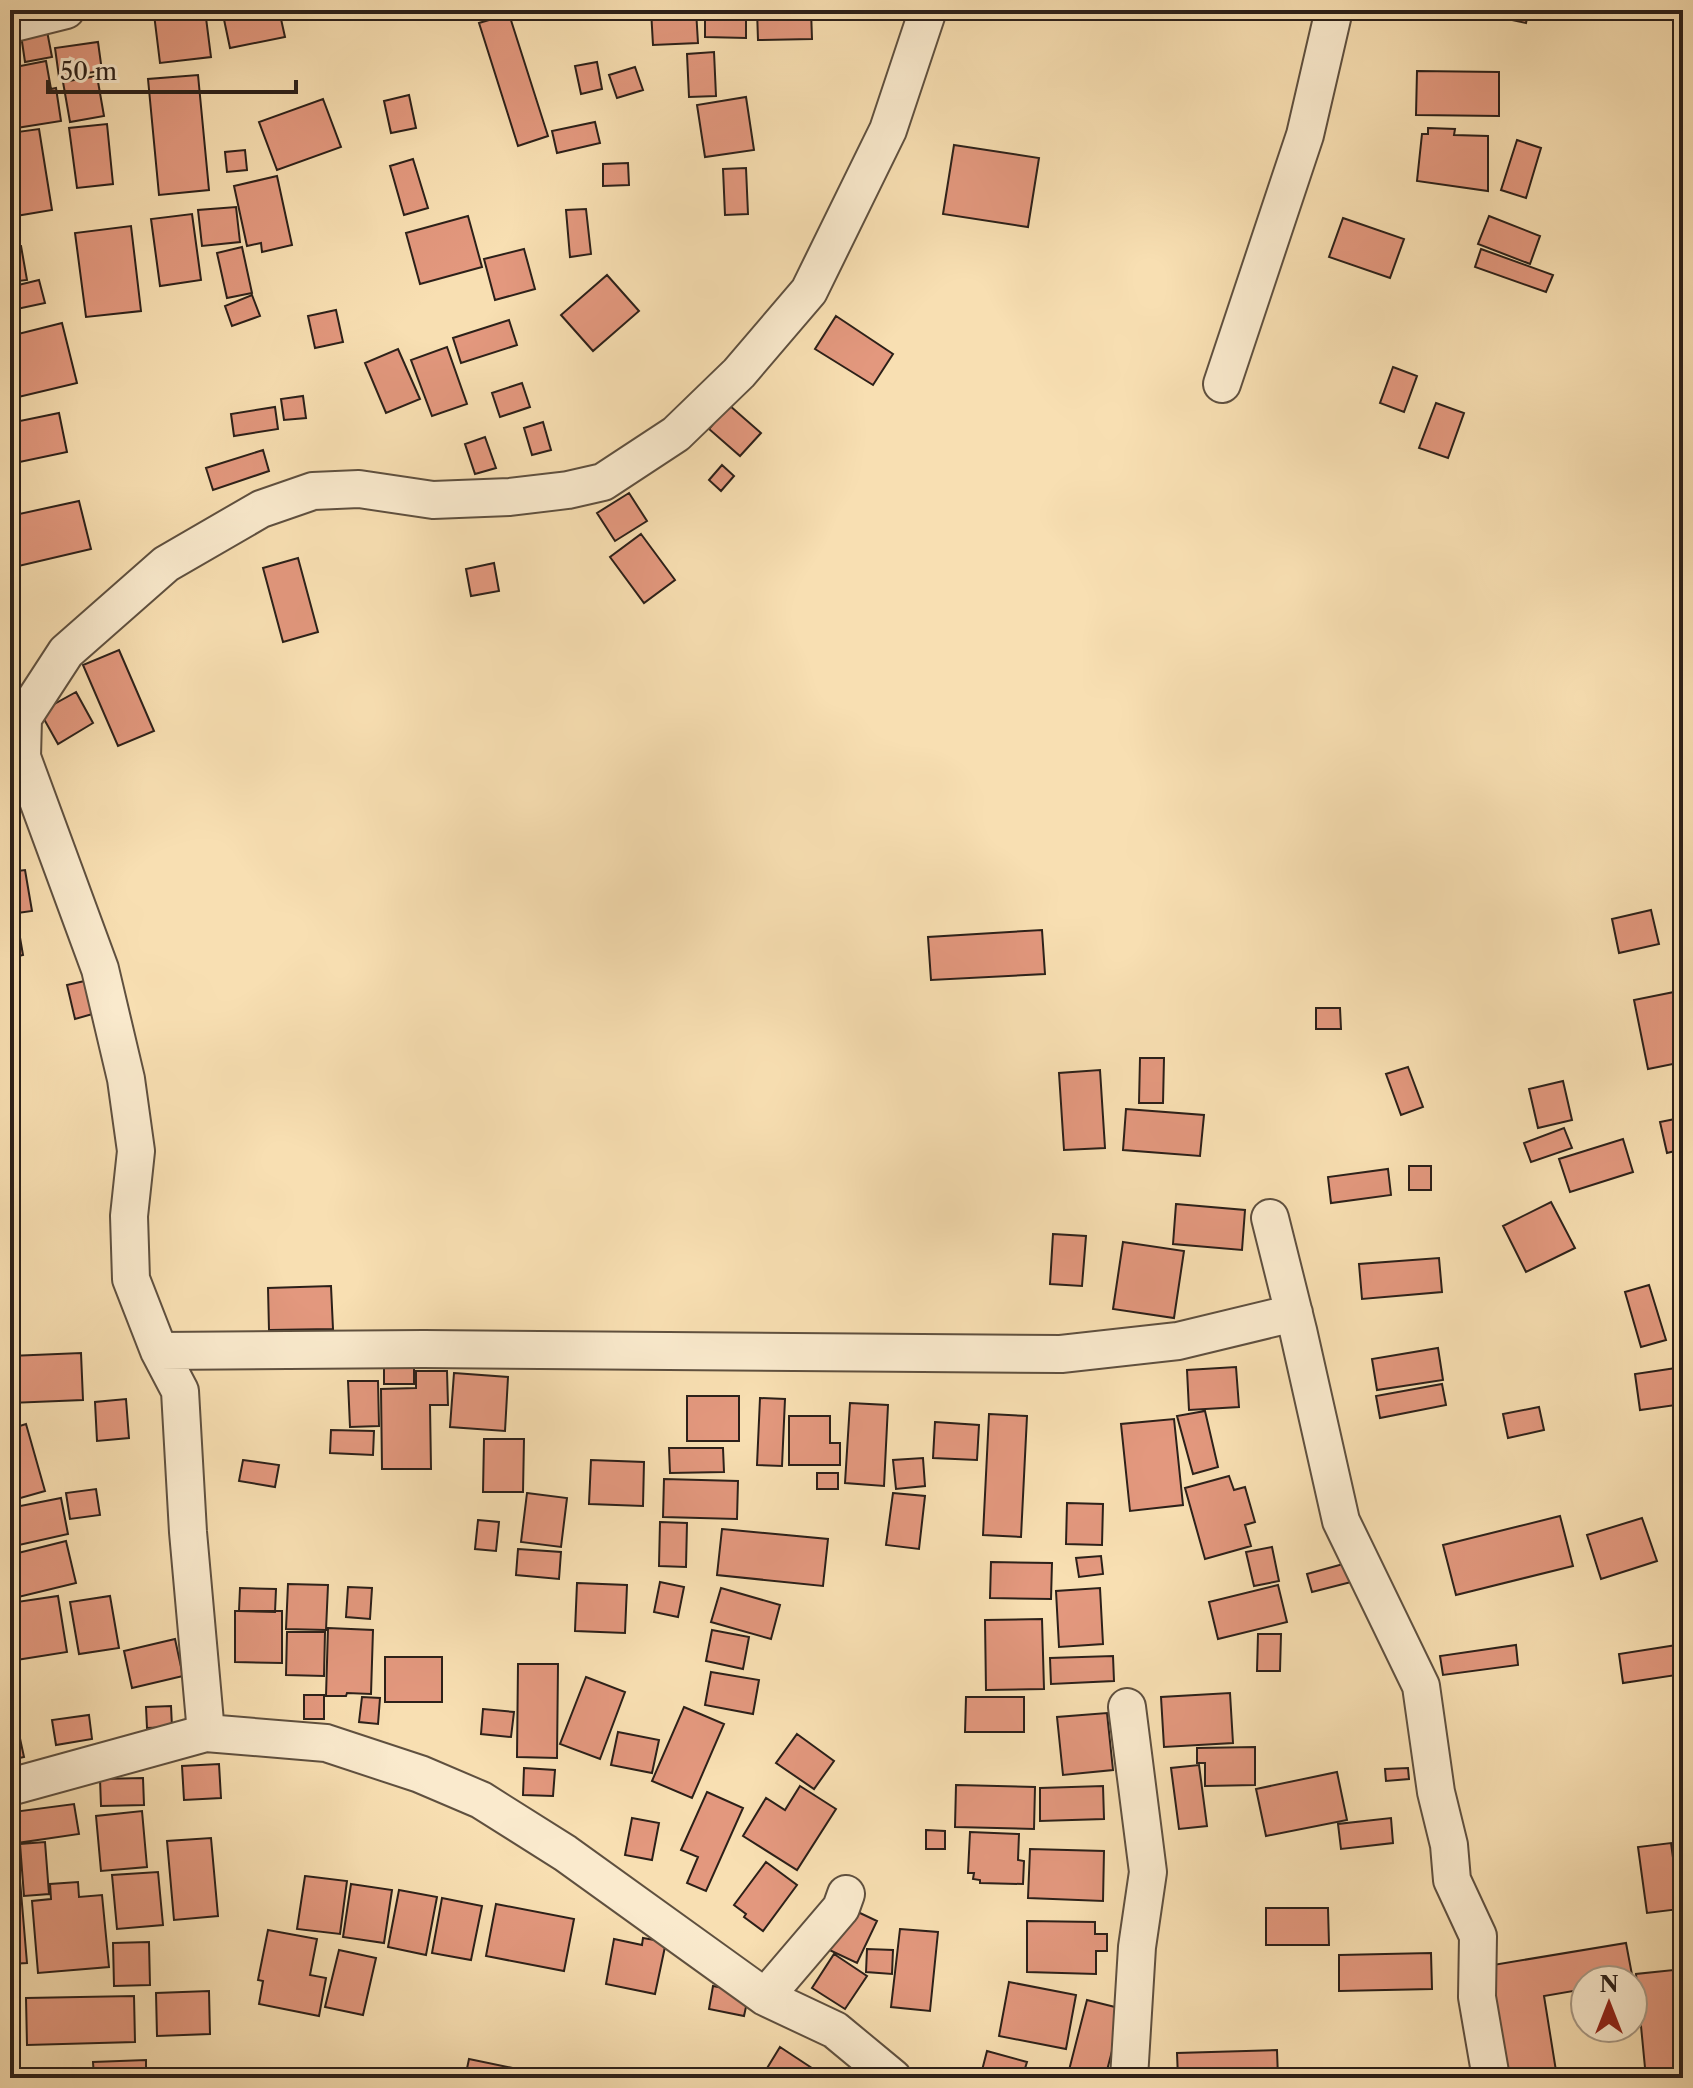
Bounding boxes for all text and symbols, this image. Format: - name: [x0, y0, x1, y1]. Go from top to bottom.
- scale bar: [48, 44, 296, 94]
- text: 50 m: [60, 57, 117, 86]
- north arrow: [1569, 1964, 1649, 2044]
- text: N: [1599, 1971, 1619, 1998]

